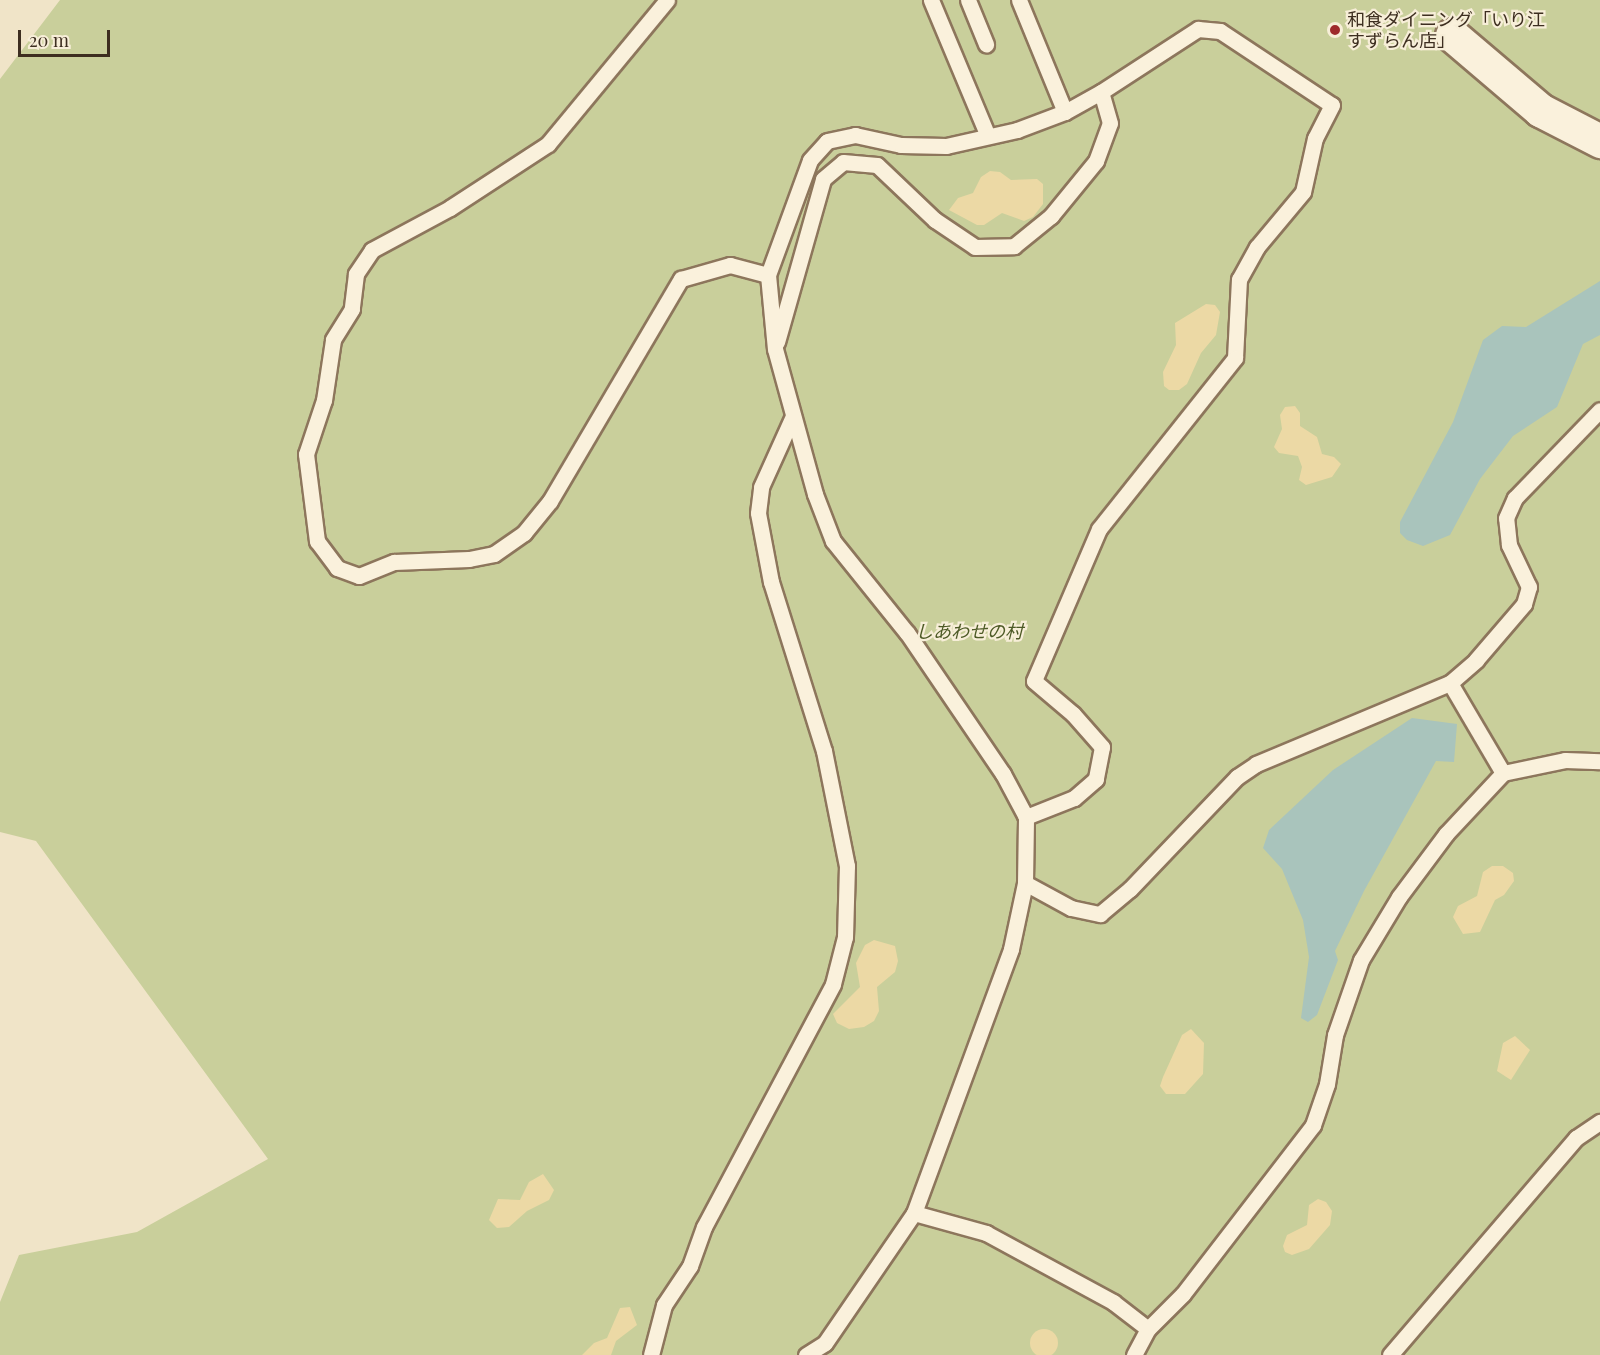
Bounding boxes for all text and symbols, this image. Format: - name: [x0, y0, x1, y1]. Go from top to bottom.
- place label: 和食ダイニング「いり江 すずらん店」: [1347, 9, 1545, 52]
- scale bar: [21, 18, 112, 56]
- marker: 和食ダイニング「いり江 すずらん店」: [1328, 23, 1342, 37]
- text: 20 m: [29, 28, 69, 52]
- park label: しあわせの村: [915, 620, 1023, 642]

